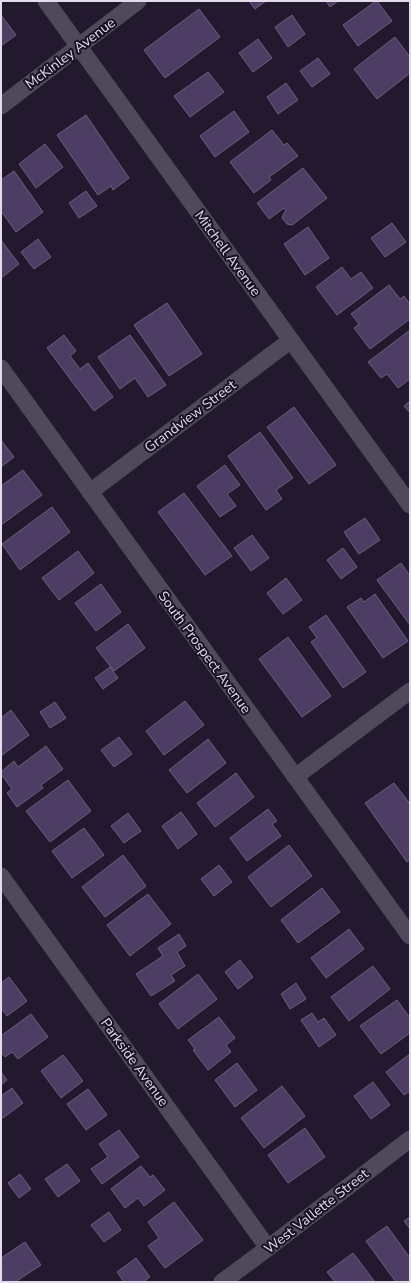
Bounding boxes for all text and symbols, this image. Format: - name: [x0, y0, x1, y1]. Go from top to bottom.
- street label: McKinley Avenue: [21, 13, 119, 94]
- street label: Mitchell Avenue: [190, 207, 265, 300]
- street label: Grandview Street: [141, 376, 240, 457]
- street label: South Prospect Avenue: [154, 587, 256, 717]
- street label: Parkside Avenue: [96, 1014, 173, 1110]
- street label: West Vallette Street: [260, 1164, 373, 1258]

